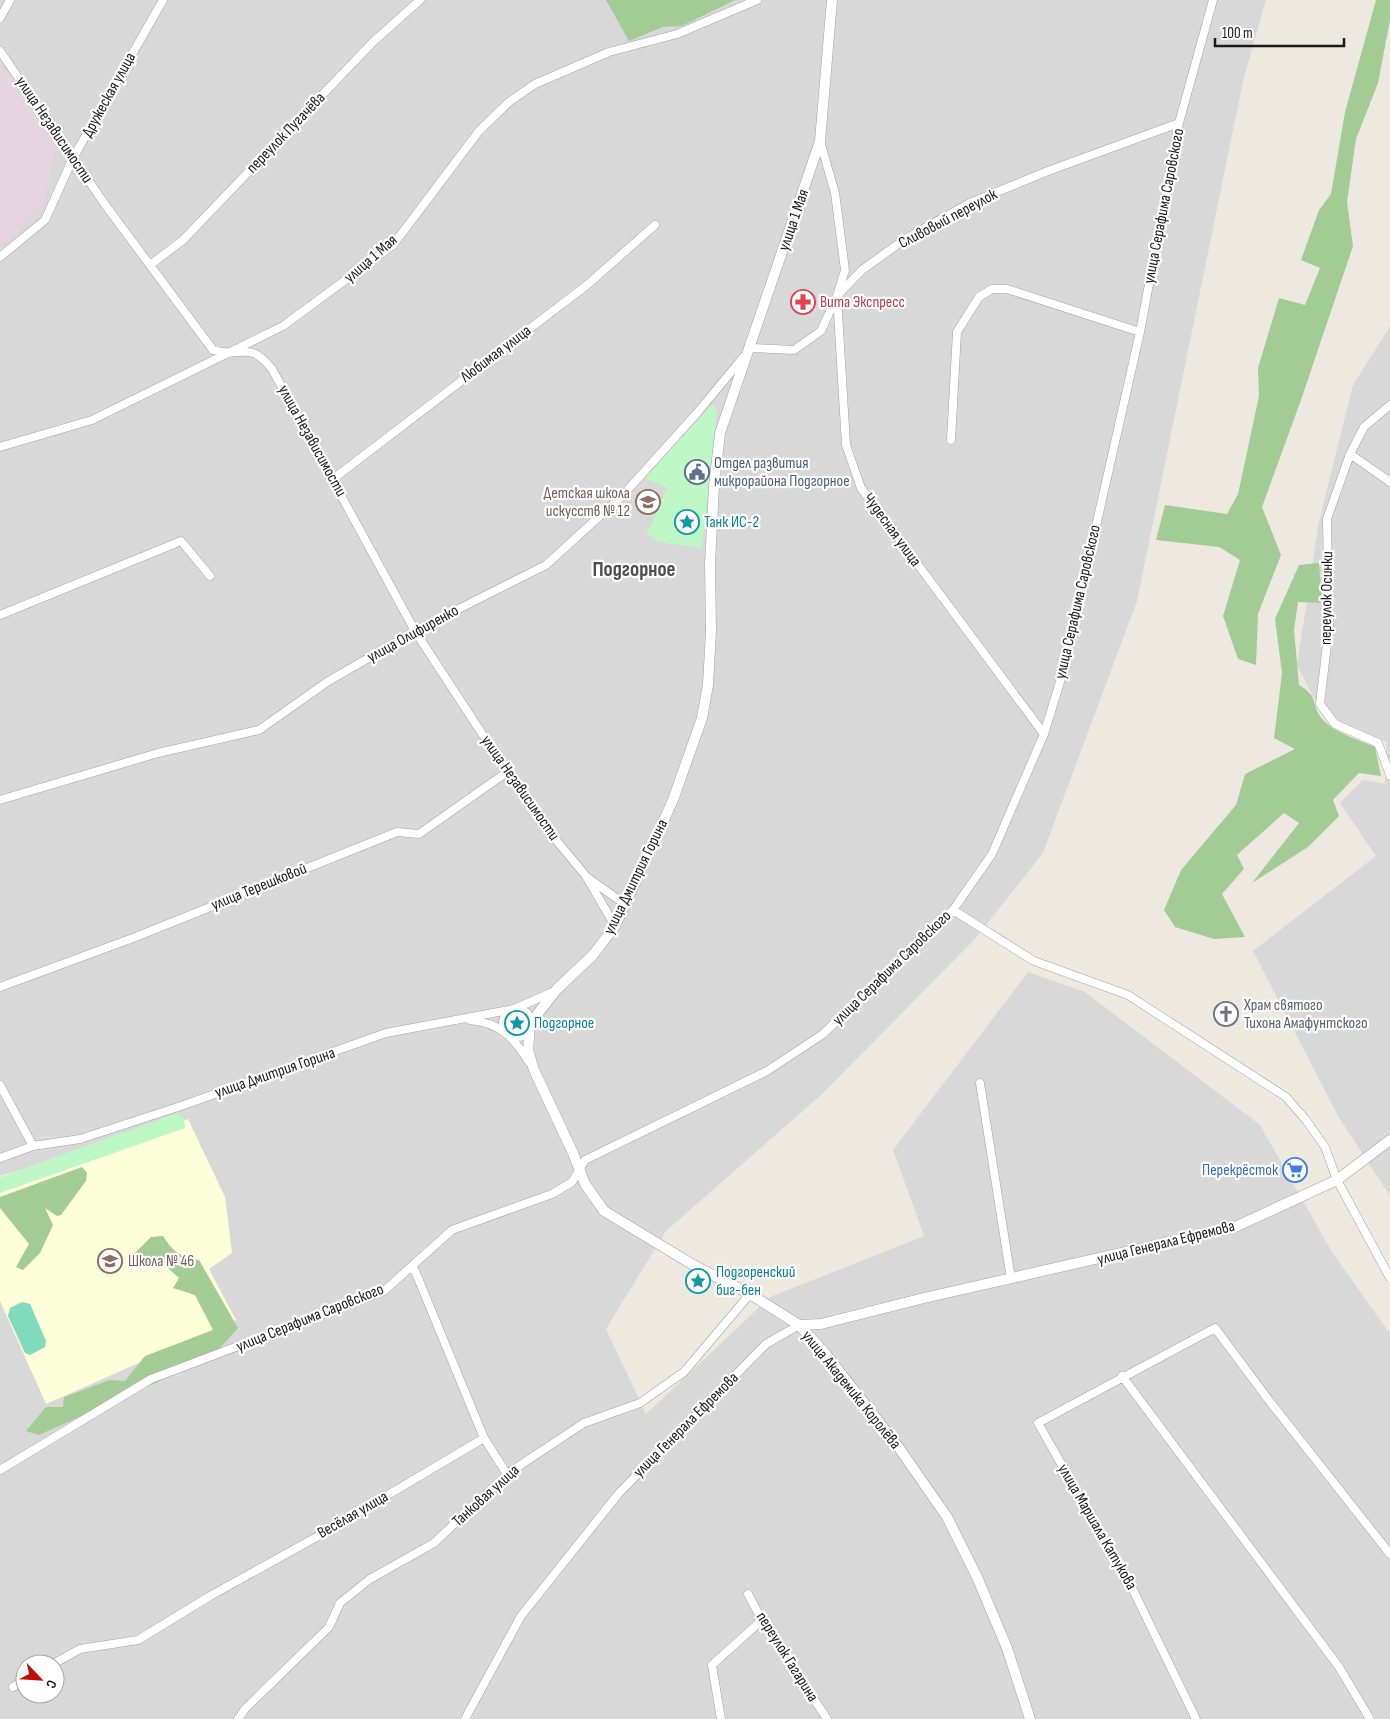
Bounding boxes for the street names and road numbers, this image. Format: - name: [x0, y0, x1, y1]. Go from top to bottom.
- street label: Дружеская улица: [78, 49, 140, 141]
- street label: улица Независимости: [11, 73, 97, 187]
- street label: переулок Пугачёва: [243, 89, 329, 177]
- street label: улица Серафима Саровского: [1140, 127, 1188, 285]
- street label: Сливовый переулок: [895, 185, 1001, 253]
- street label: улица 1 Мая: [775, 187, 813, 253]
- street label: улица 1 Мая: [341, 231, 401, 287]
- street label: Любимая улица: [456, 321, 535, 387]
- street label: улица Независимости: [274, 382, 350, 500]
- street label: Чудесная улица: [859, 490, 925, 570]
- street label: улица Серафима Саровского: [1051, 523, 1105, 681]
- street label: переулок Осинки: [1317, 551, 1337, 645]
- street label: улица Олифиренко: [364, 601, 462, 667]
- street label: улица Независимости: [477, 732, 563, 844]
- street label: улица Дмитрия Горина: [600, 816, 672, 938]
- street label: улица Терешковой: [208, 859, 310, 915]
- street label: улица Серафима Саровского: [829, 906, 955, 1030]
- street label: улица Дмитрия Горина: [212, 1044, 338, 1102]
- street label: улица Генерала Ефремова: [1095, 1217, 1237, 1269]
- street label: улица Серафима Саровского: [233, 1280, 387, 1356]
- street label: улица Академика Королёва: [797, 1327, 905, 1453]
- street label: улица Генерала Ефремова: [629, 1368, 743, 1482]
- street label: Танковая улица: [449, 1461, 523, 1531]
- street label: улица Маршала Катукова: [1053, 1461, 1141, 1593]
- street label: Весёлая улица: [314, 1487, 392, 1543]
- street label: переулок Гагарина: [752, 1609, 822, 1705]

